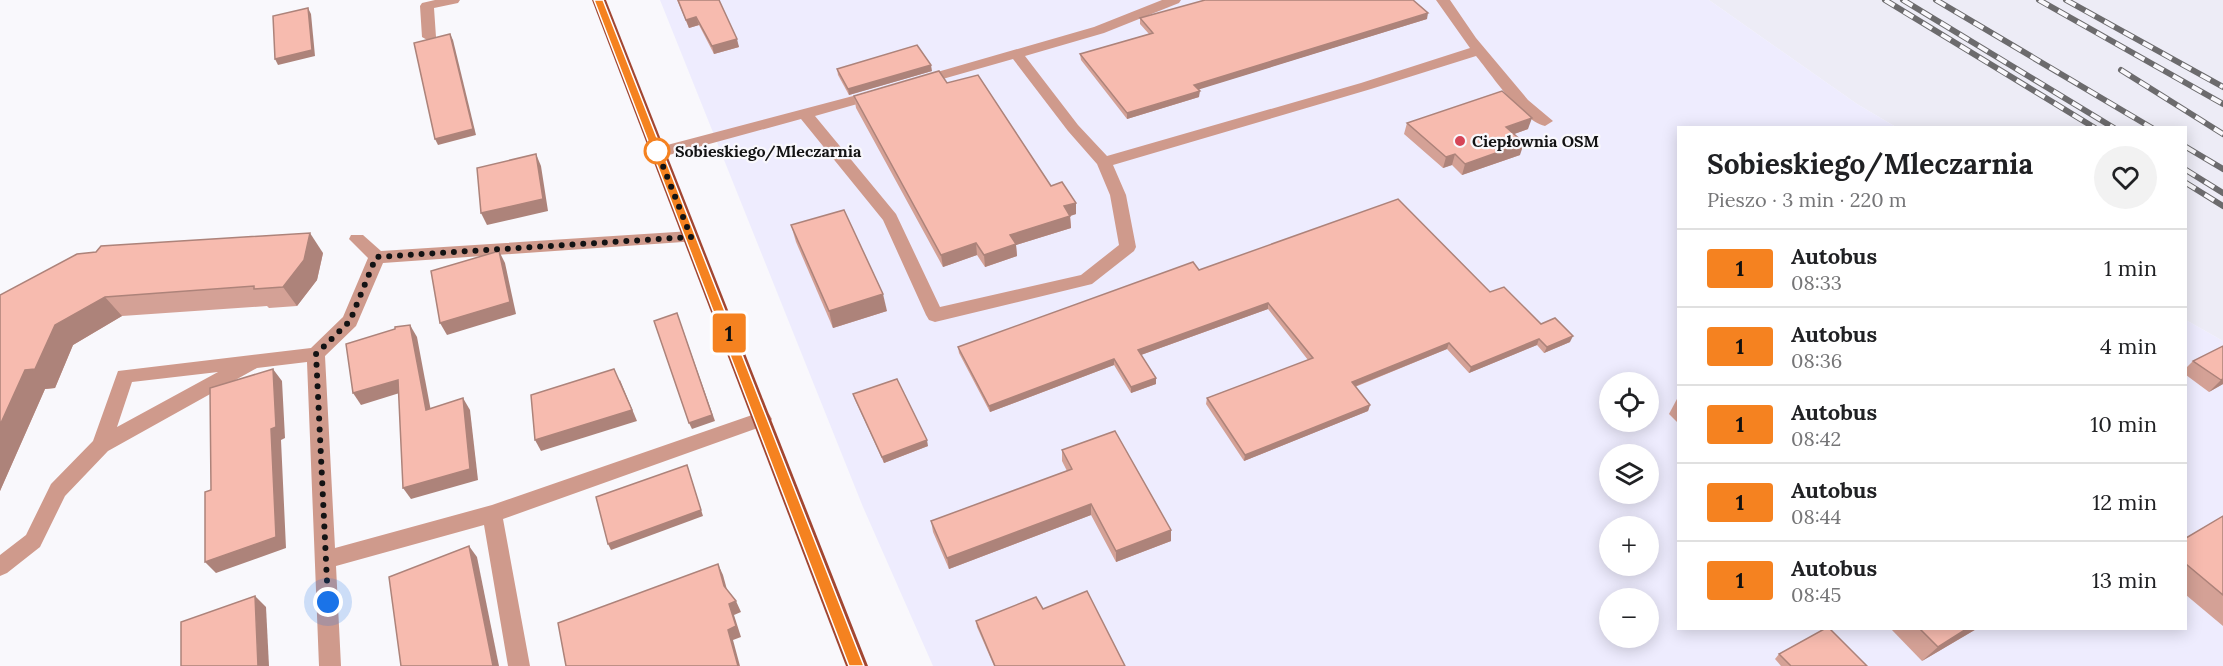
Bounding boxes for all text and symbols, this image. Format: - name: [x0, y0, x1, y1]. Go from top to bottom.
- place label: Ciepłownia OSM: [1472, 131, 1599, 151]
- marker: Ciepłownia OSM: [1453, 134, 1467, 148]
- marker: Sobieskiego/Mleczarnia: [644, 138, 670, 164]
- place label: Sobieskiego/Mleczarnia: [675, 141, 862, 162]
- text: Sobieskiego/Mleczarnia: [1707, 146, 2033, 182]
- button: heart: [2094, 146, 2157, 209]
- text: Pieszo · 3 min · 220 m: [1707, 187, 1907, 212]
- text: Autobus: [1791, 242, 1877, 270]
- text: 1 min: [2104, 254, 2157, 282]
- text: 1: [1736, 255, 1744, 282]
- text: 08:33: [1791, 270, 1842, 295]
- line badge: 1: [710, 314, 748, 352]
- text: 1: [725, 320, 733, 347]
- text: Autobus: [1791, 320, 1877, 348]
- text: 4 min: [2100, 332, 2157, 360]
- text: 1: [1736, 333, 1744, 360]
- text: 08:36: [1791, 348, 1842, 373]
- map controls: [1599, 372, 1659, 648]
- button: locate: [1599, 372, 1659, 432]
- text: Autobus: [1791, 398, 1877, 426]
- text: 10 min: [2090, 410, 2157, 438]
- text: 1: [1736, 411, 1744, 438]
- text: 08:42: [1791, 426, 1841, 451]
- button: layers: [1599, 444, 1659, 504]
- text: Autobus: [1791, 476, 1877, 504]
- text: 12 min: [2092, 488, 2157, 516]
- text: 1: [1736, 489, 1744, 516]
- text: 08:44: [1791, 504, 1841, 529]
- button: +: [1599, 516, 1659, 576]
- text: Autobus: [1791, 554, 1877, 582]
- text: 13 min: [2092, 566, 2157, 594]
- text: 1: [1736, 567, 1744, 594]
- text: 08:45: [1791, 582, 1841, 607]
- your location: [313, 587, 343, 617]
- button: −: [1599, 588, 1659, 648]

